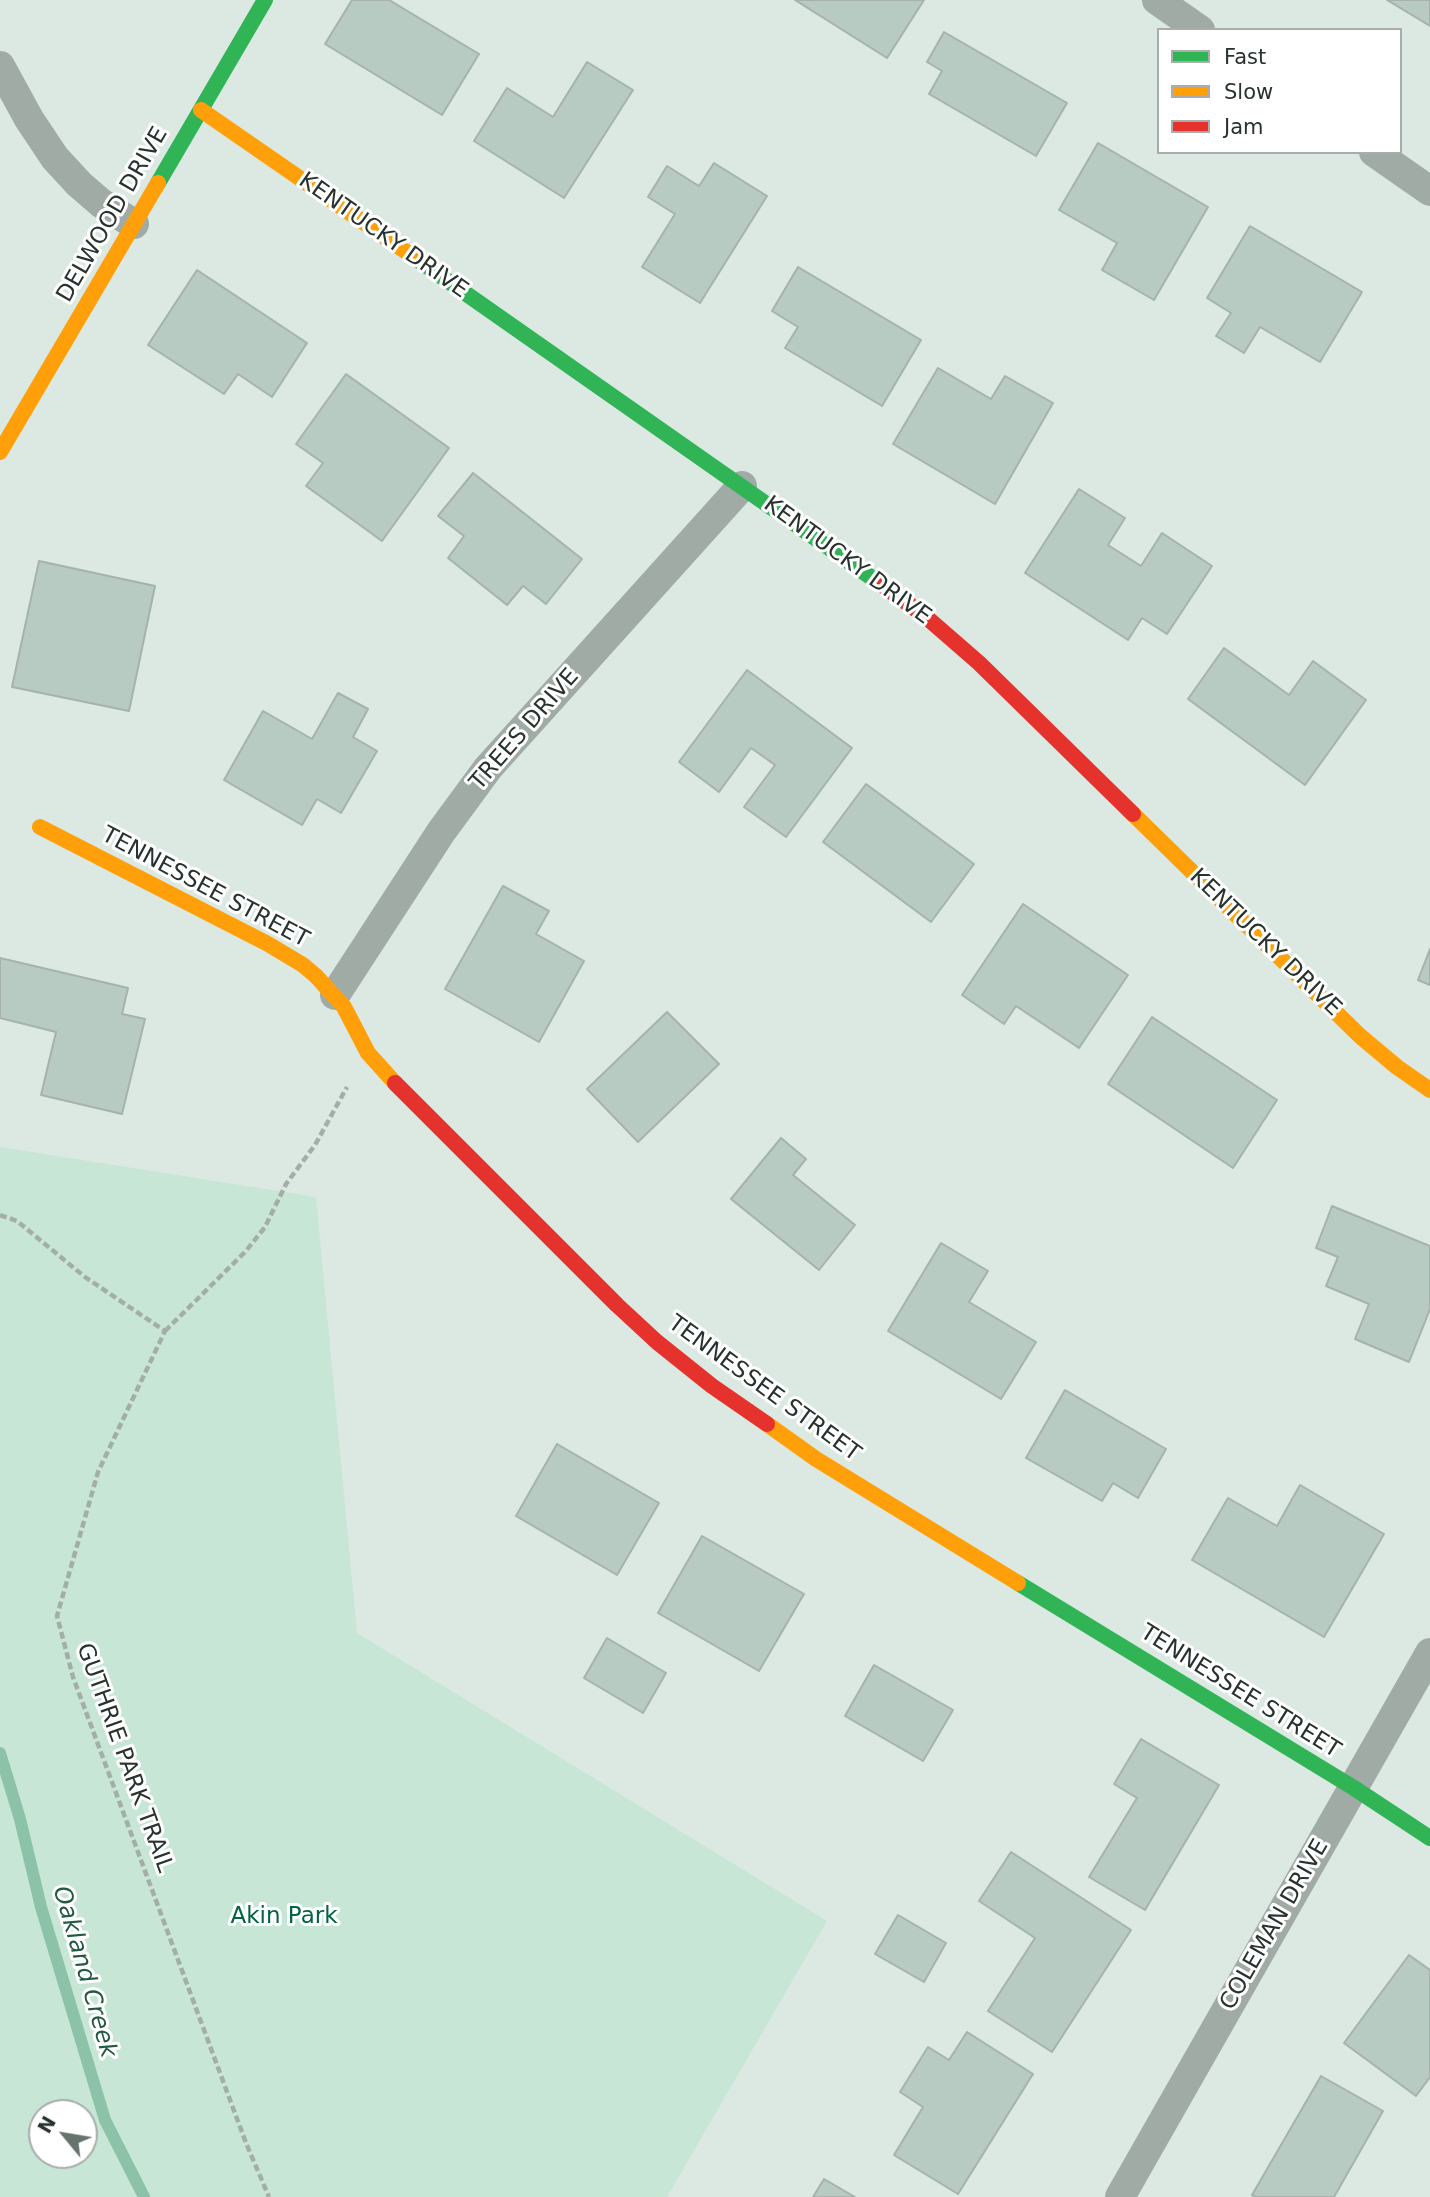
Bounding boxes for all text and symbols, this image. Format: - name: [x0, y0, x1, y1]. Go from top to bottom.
- legend: [1157, 28, 1402, 154]
- text: Fast: [1224, 45, 1266, 69]
- text: Slow: [1224, 80, 1273, 104]
- text: Jam: [1224, 115, 1264, 139]
- street label: DELWOOD DRIVE: [52, 123, 174, 307]
- street label: KENTUCKY DRIVE: [293, 167, 473, 305]
- street label: KENTUCKY DRIVE: [758, 491, 936, 631]
- street label: TREES DRIVE: [465, 664, 585, 796]
- street label: TENNESSEE STREET: [97, 822, 313, 954]
- street label: KENTUCKY DRIVE: [1183, 864, 1347, 1022]
- street label: TENNESSEE STREET: [663, 1310, 865, 1468]
- street label: TENNESSEE STREET: [1135, 1619, 1345, 1765]
- street label: GUTHRIE PARK TRAIL: [70, 1640, 178, 1876]
- street label: COLEMAN DRIVE: [1215, 1835, 1335, 2015]
- water label: Oakland Creek: [46, 1883, 122, 2061]
- park label: Akin Park: [230, 1903, 338, 1931]
- north arrow: [28, 2099, 98, 2169]
- text: N: [33, 2112, 60, 2137]

